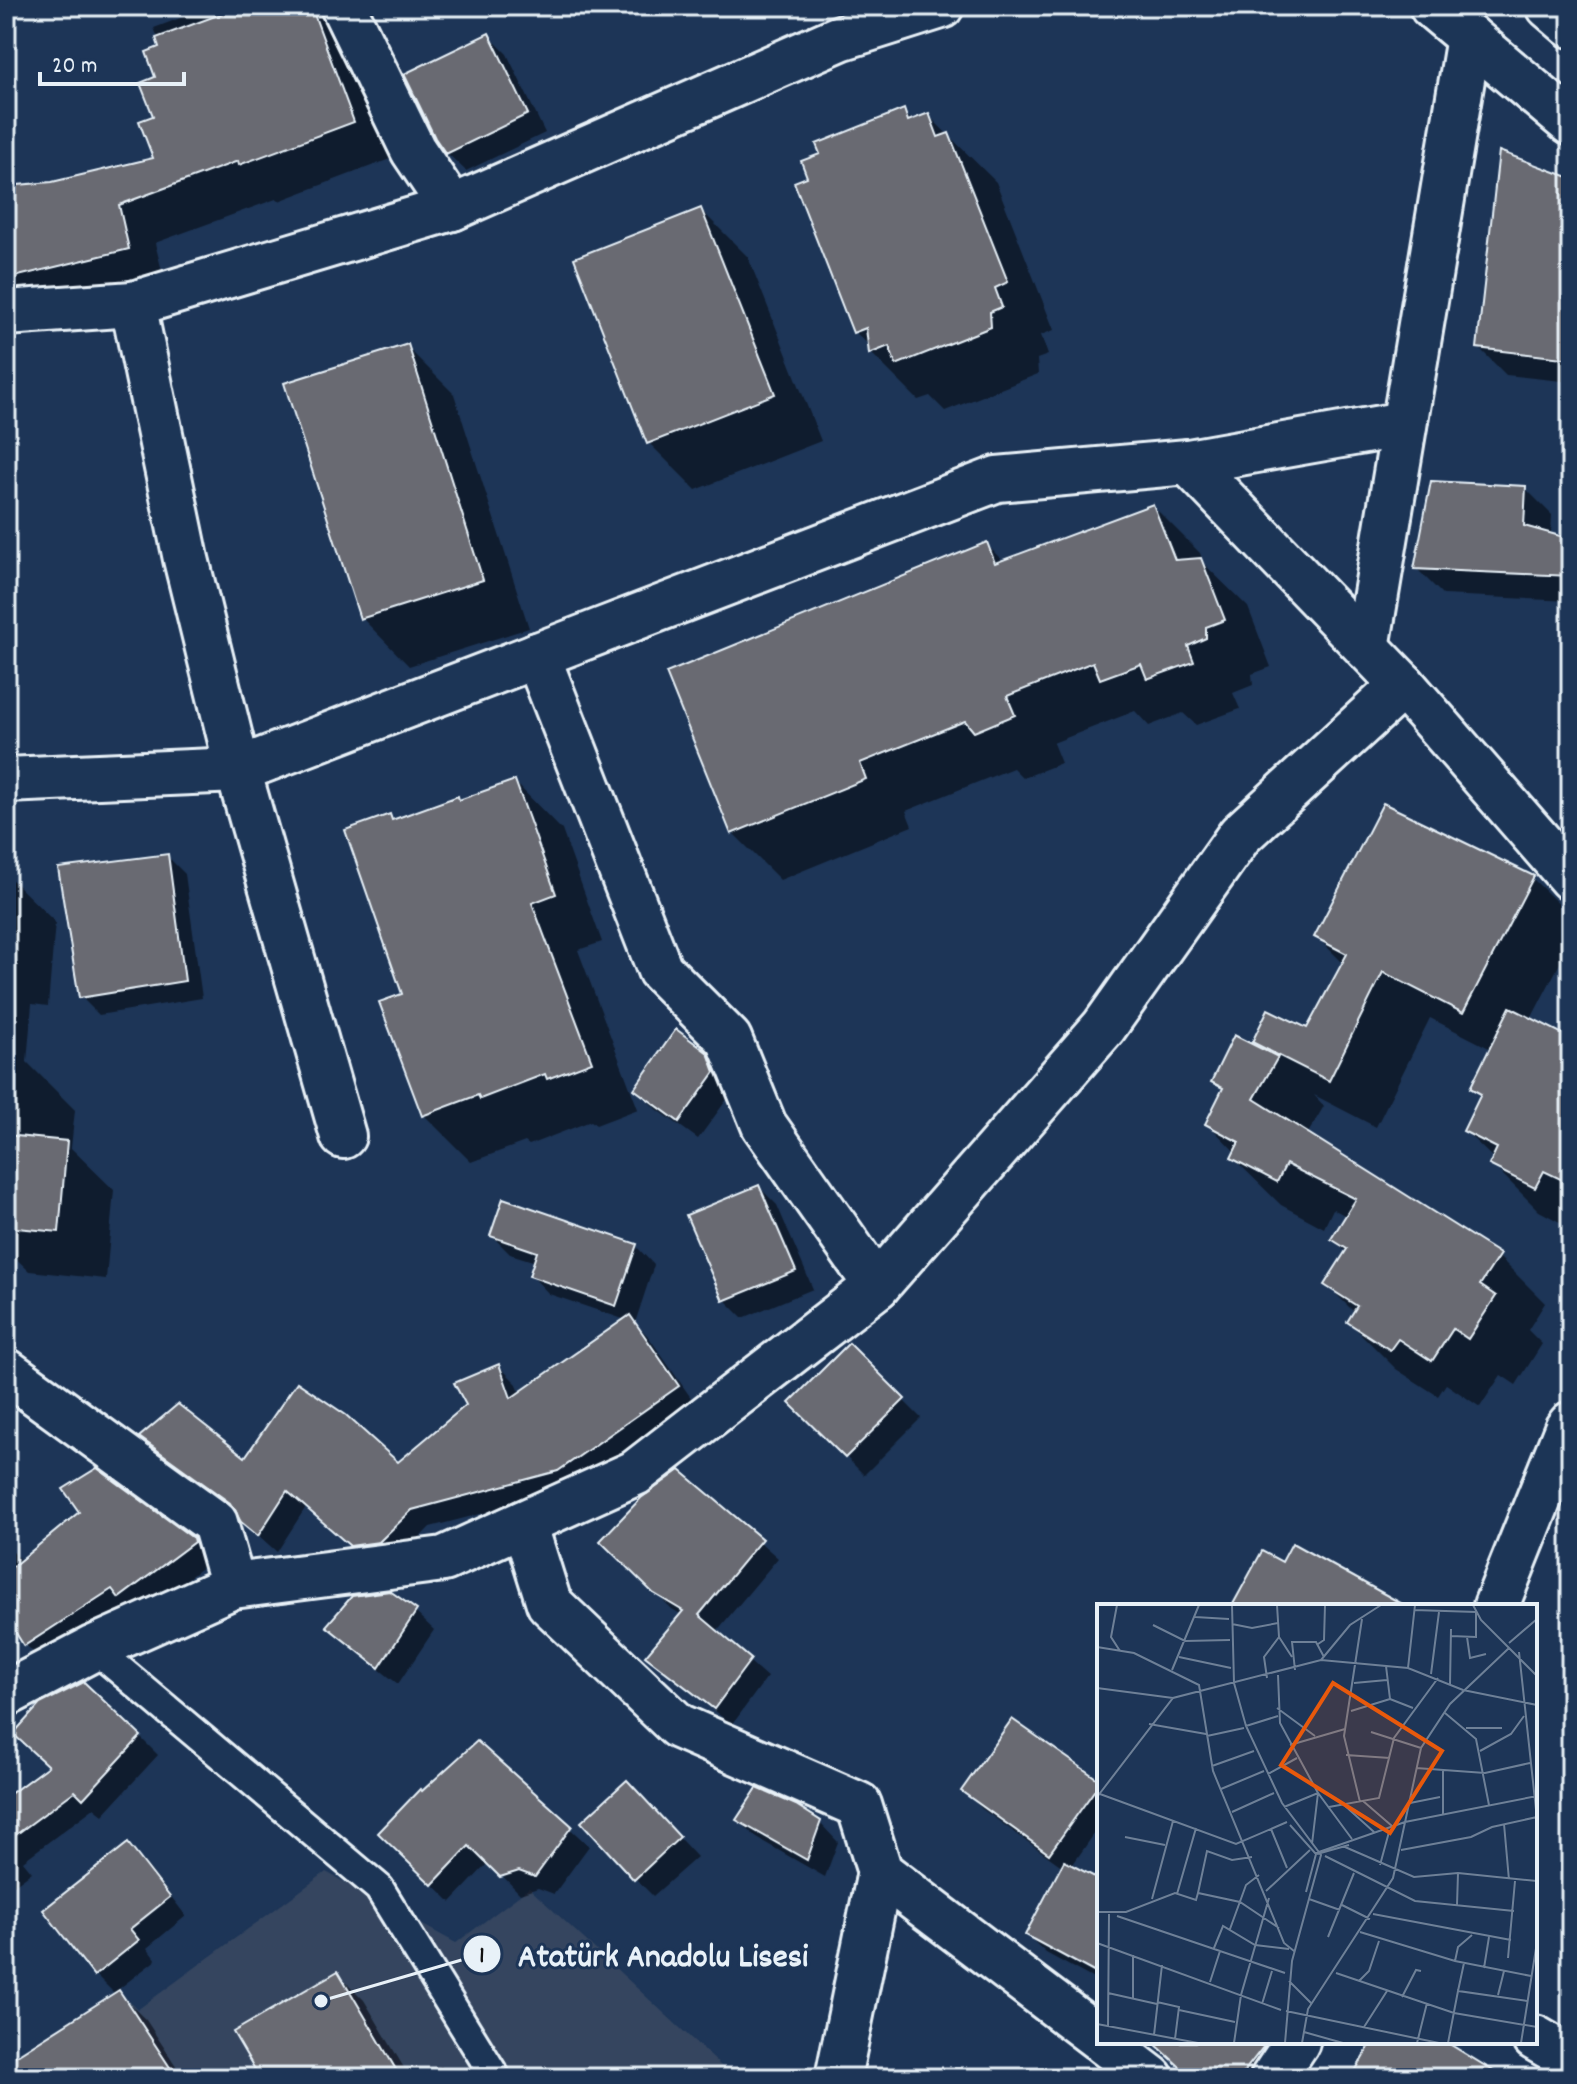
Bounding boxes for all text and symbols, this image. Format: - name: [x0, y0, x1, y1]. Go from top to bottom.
- scale bar: [40, 36, 184, 86]
- text: 20 m: [52, 50, 98, 84]
- inset map: [1097, 1604, 1537, 2044]
- callout: Atatürk Anadolu Lisesi: [462, 1925, 824, 1983]
- text: Atatürk Anadolu Lisesi: [518, 1935, 809, 1984]
- text: 1: [479, 1940, 485, 1974]

